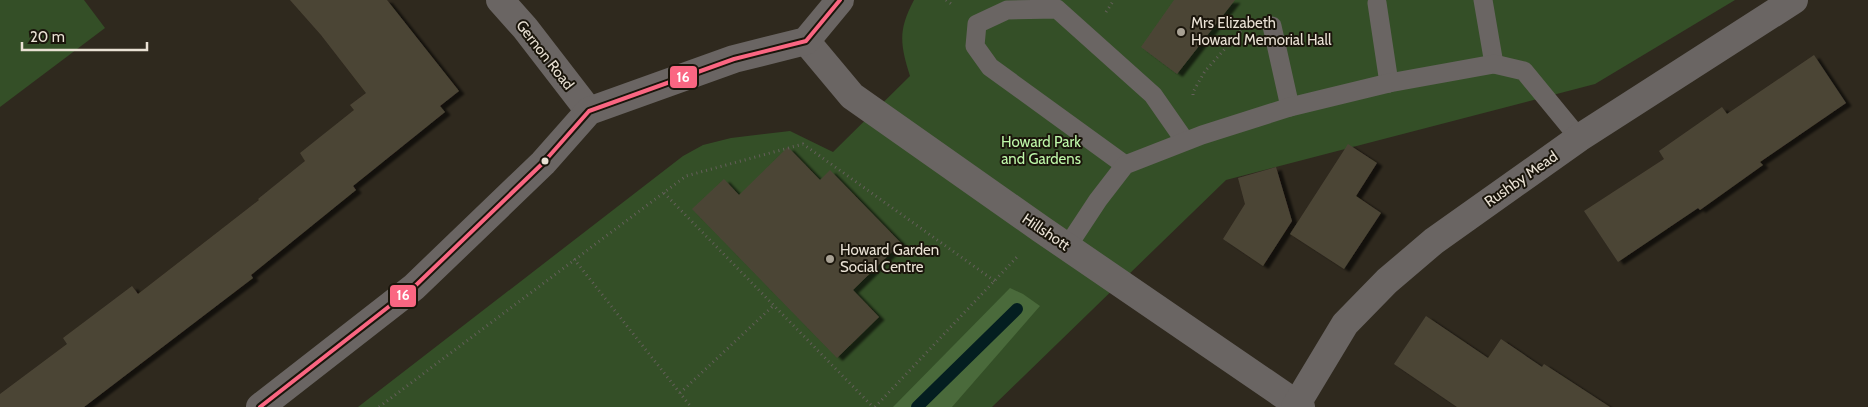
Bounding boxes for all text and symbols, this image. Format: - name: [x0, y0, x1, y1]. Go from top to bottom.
- place label: Mrs Elizabeth Howard Memorial Hall: [1191, 14, 1332, 49]
- street label: Gernon Road: [512, 17, 578, 93]
- scale bar: [22, 20, 148, 52]
- marker: Mrs Elizabeth Howard Memorial Hall: [1175, 26, 1187, 38]
- text: 20 m: [30, 28, 65, 46]
- line badge: 16: [669, 65, 698, 89]
- text: 16: [676, 68, 690, 86]
- park label: Howard Park and Gardens: [1001, 133, 1081, 168]
- street label: Rushby Mead: [1481, 147, 1561, 211]
- unlabelled marker: [540, 156, 550, 166]
- street label: Hillshott: [1019, 210, 1073, 254]
- place label: Howard Garden Social Centre: [840, 241, 939, 276]
- marker: Howard Garden Social Centre: [824, 253, 836, 265]
- line badge: 16: [389, 284, 417, 308]
- text: 16: [396, 286, 410, 304]

